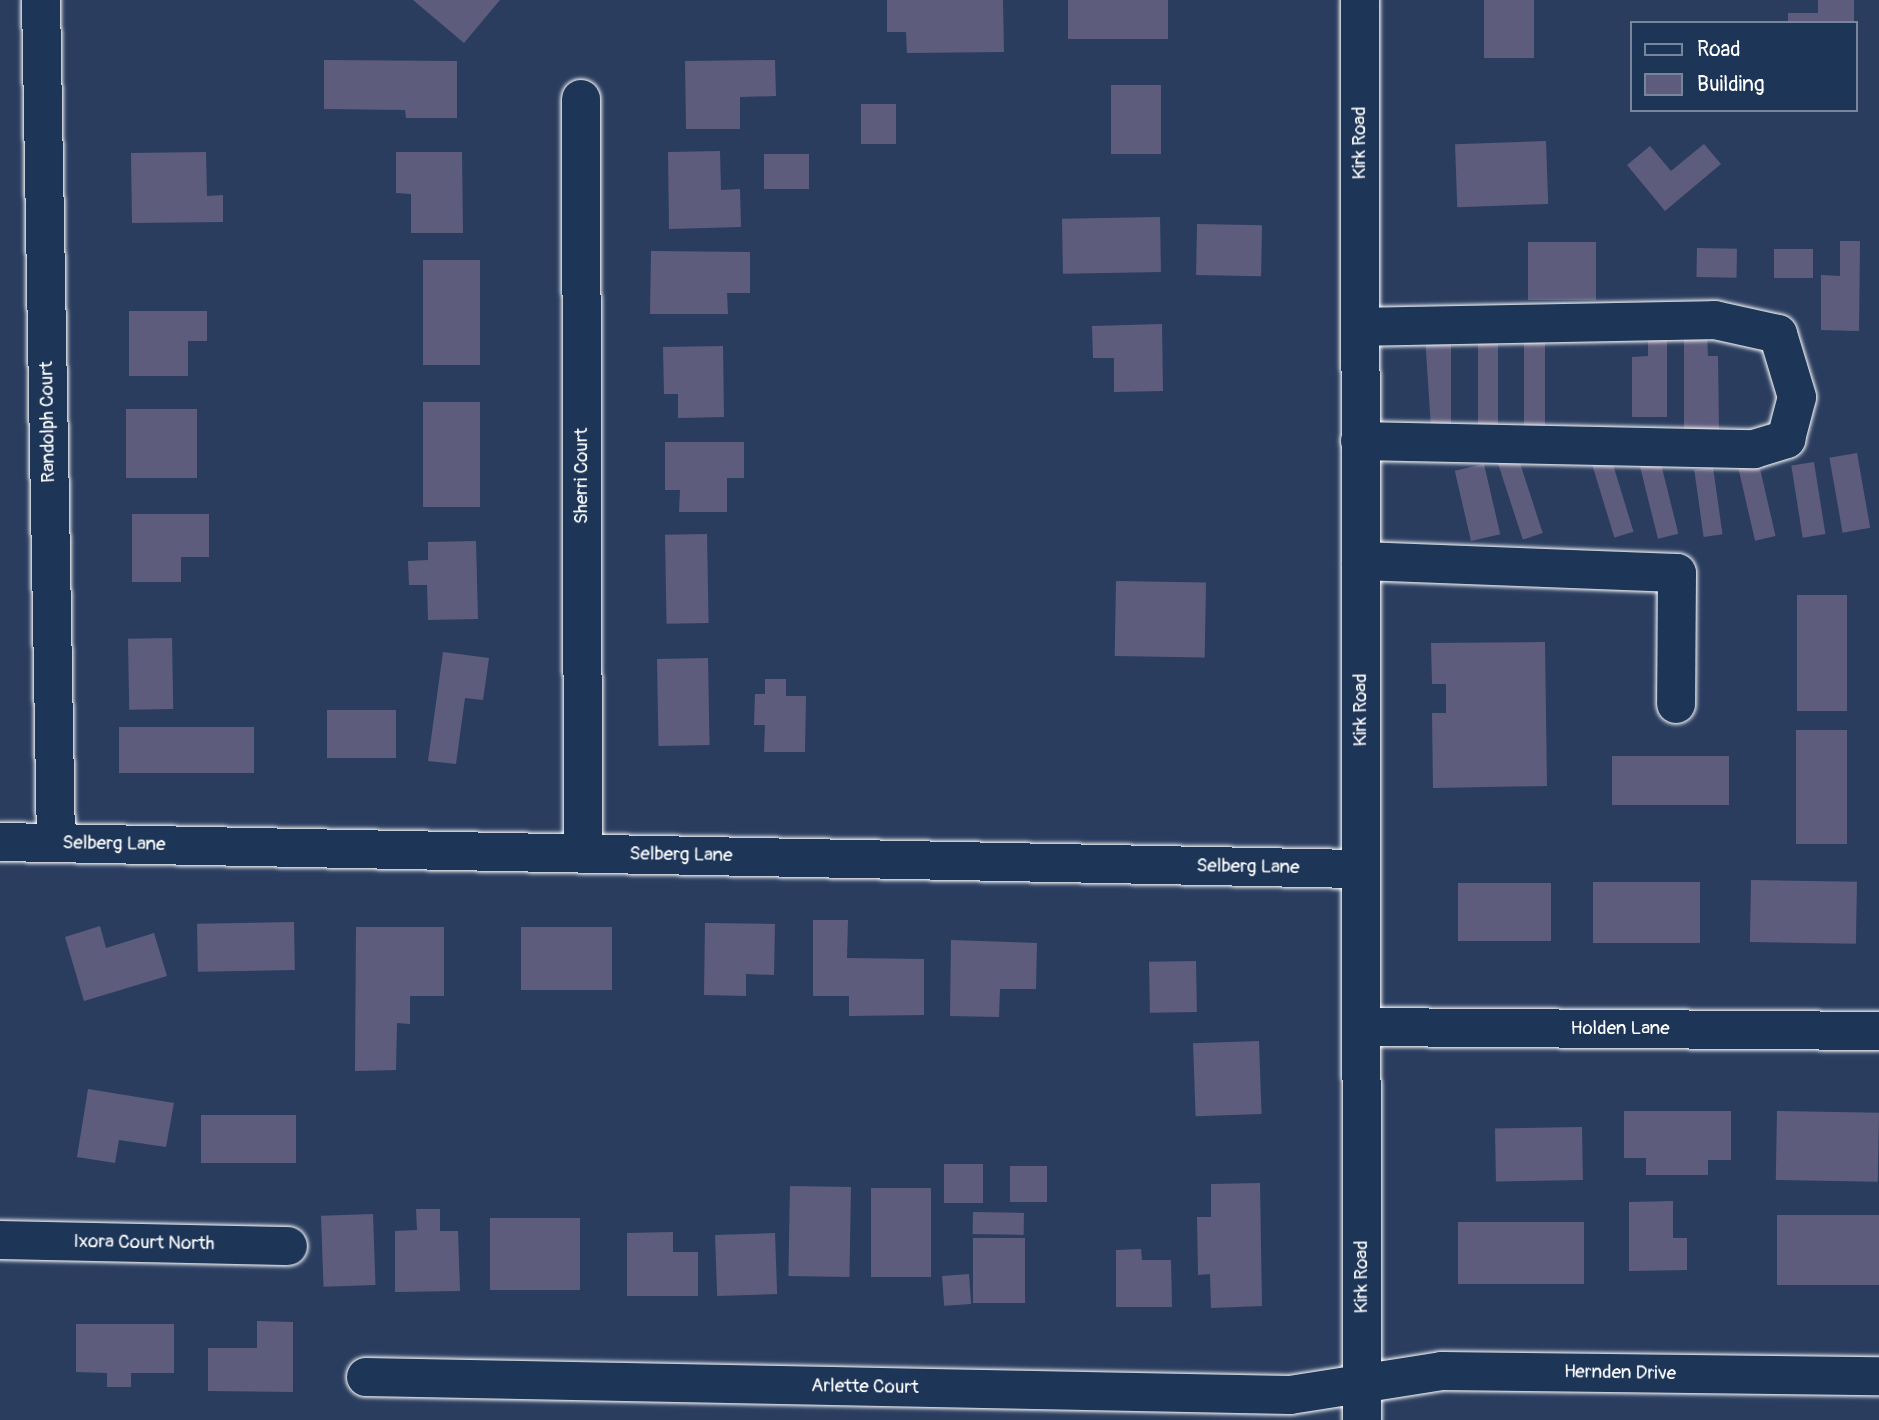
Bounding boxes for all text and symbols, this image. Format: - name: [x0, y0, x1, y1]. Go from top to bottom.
- legend: [1630, 21, 1858, 112]
- text: Road: [1697, 36, 1741, 63]
- text: Building: [1697, 71, 1764, 98]
- street label: Kirk Road: [1349, 106, 1371, 180]
- street label: Randolph Court: [36, 361, 60, 483]
- street label: Sherri Court: [571, 428, 593, 524]
- street label: Kirk Road: [1350, 673, 1372, 747]
- street label: Selberg Lane: [62, 832, 166, 856]
- street label: Selberg Lane: [629, 843, 733, 867]
- street label: Selberg Lane: [1196, 855, 1300, 879]
- street label: Holden Lane: [1570, 1018, 1670, 1040]
- street label: Ixora Court North: [73, 1230, 215, 1256]
- street label: Kirk Road: [1351, 1240, 1373, 1314]
- street label: Hernden Drive: [1564, 1361, 1676, 1385]
- street label: Arlette Court: [811, 1375, 919, 1399]

